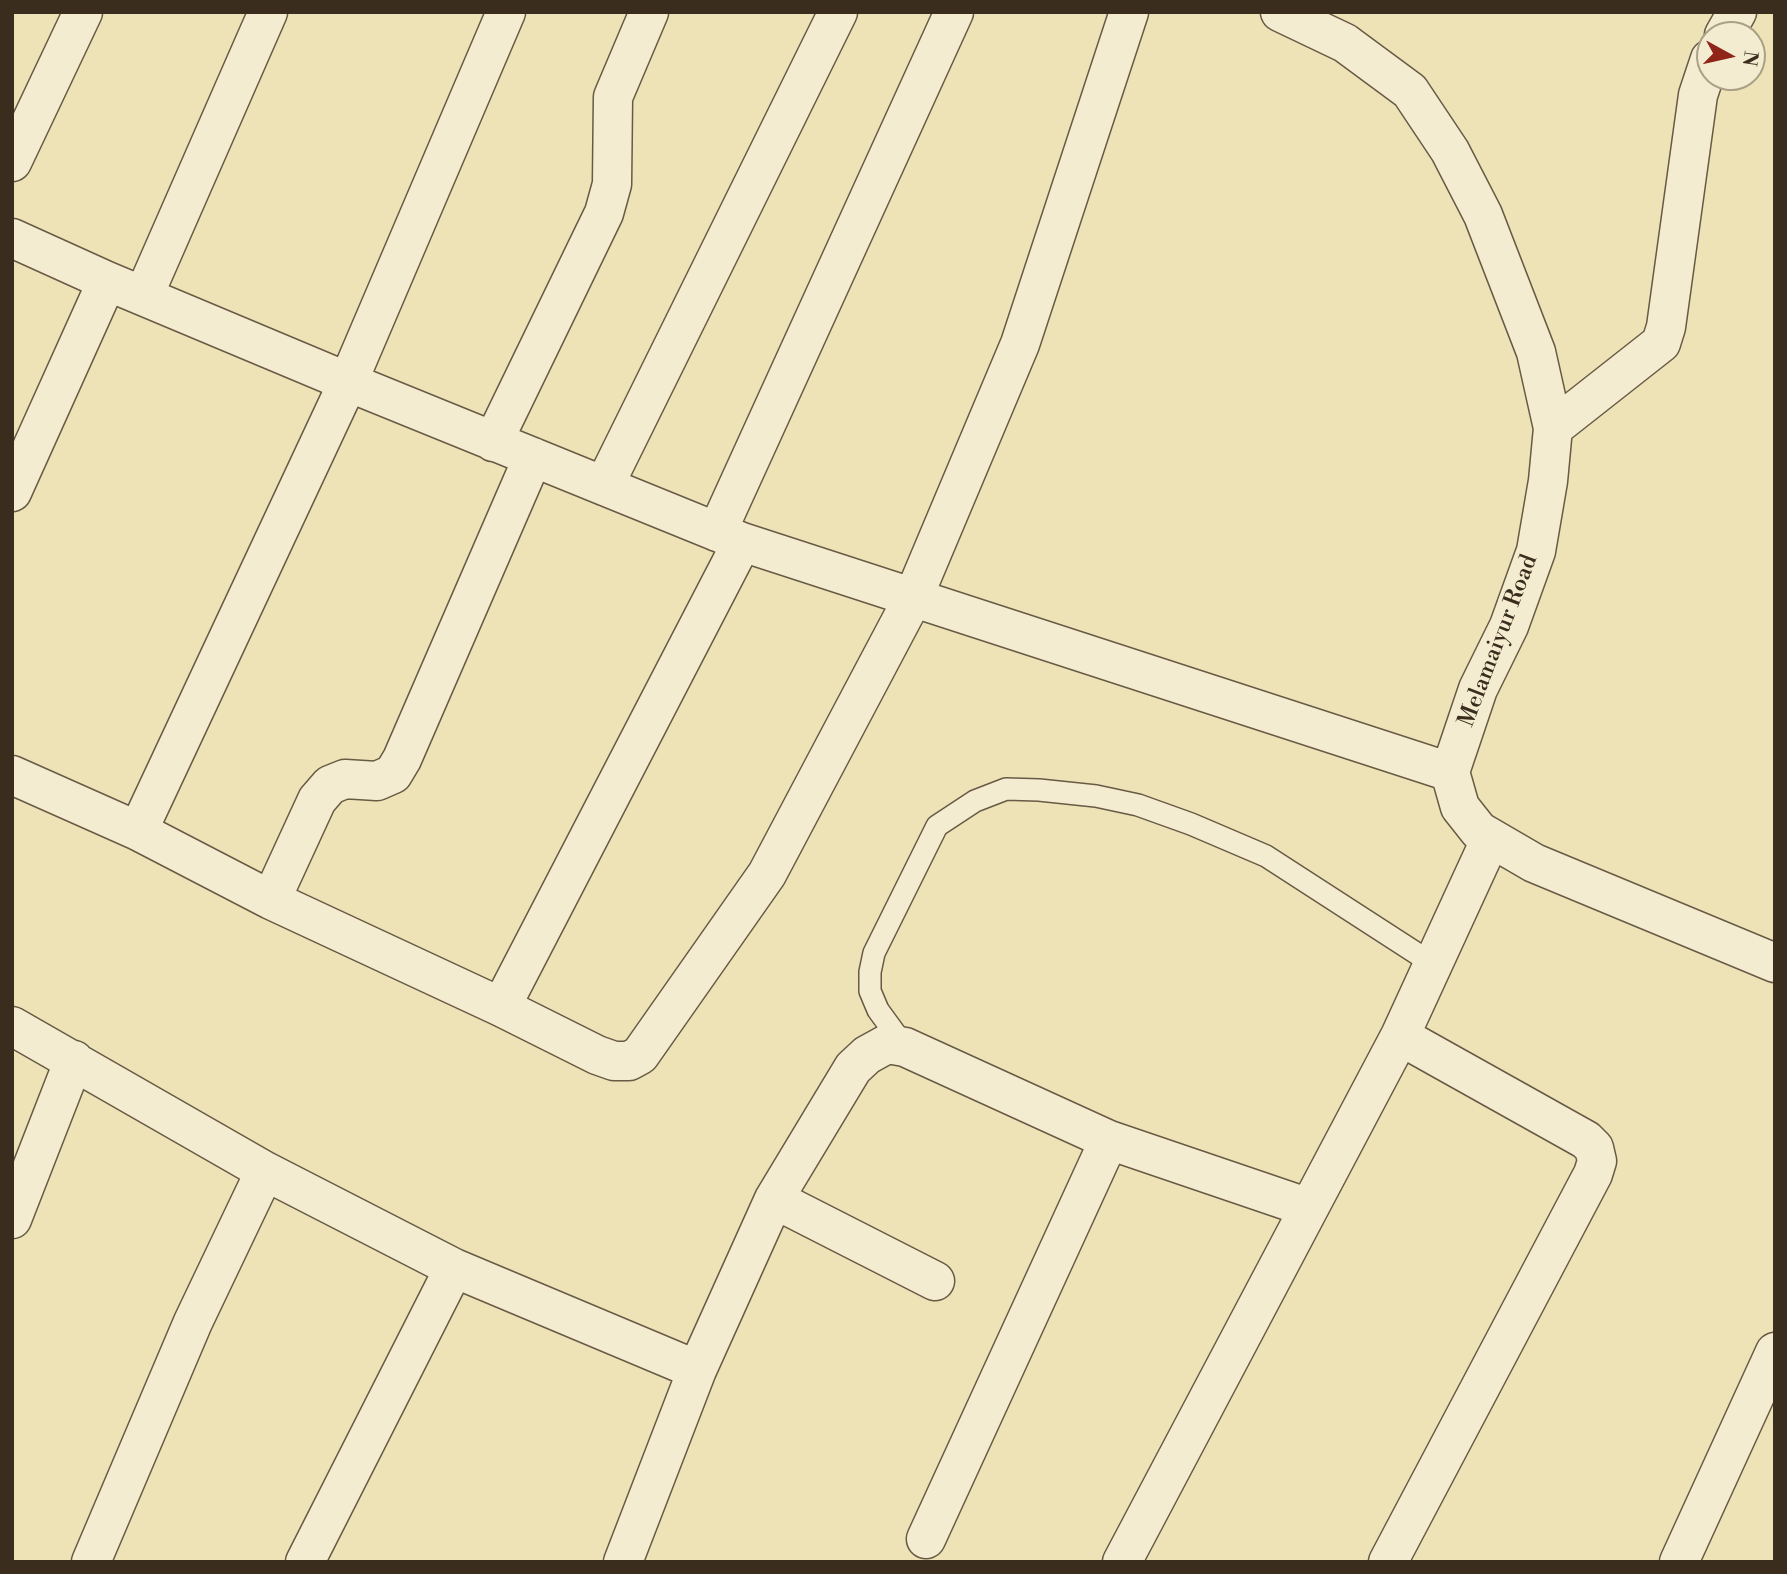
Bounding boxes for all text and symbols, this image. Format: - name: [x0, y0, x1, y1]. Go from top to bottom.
- north arrow: [1696, 21, 1766, 91]
- text: N: [1737, 50, 1763, 68]
- street label: Melamaiyur Road: [1453, 551, 1545, 731]

